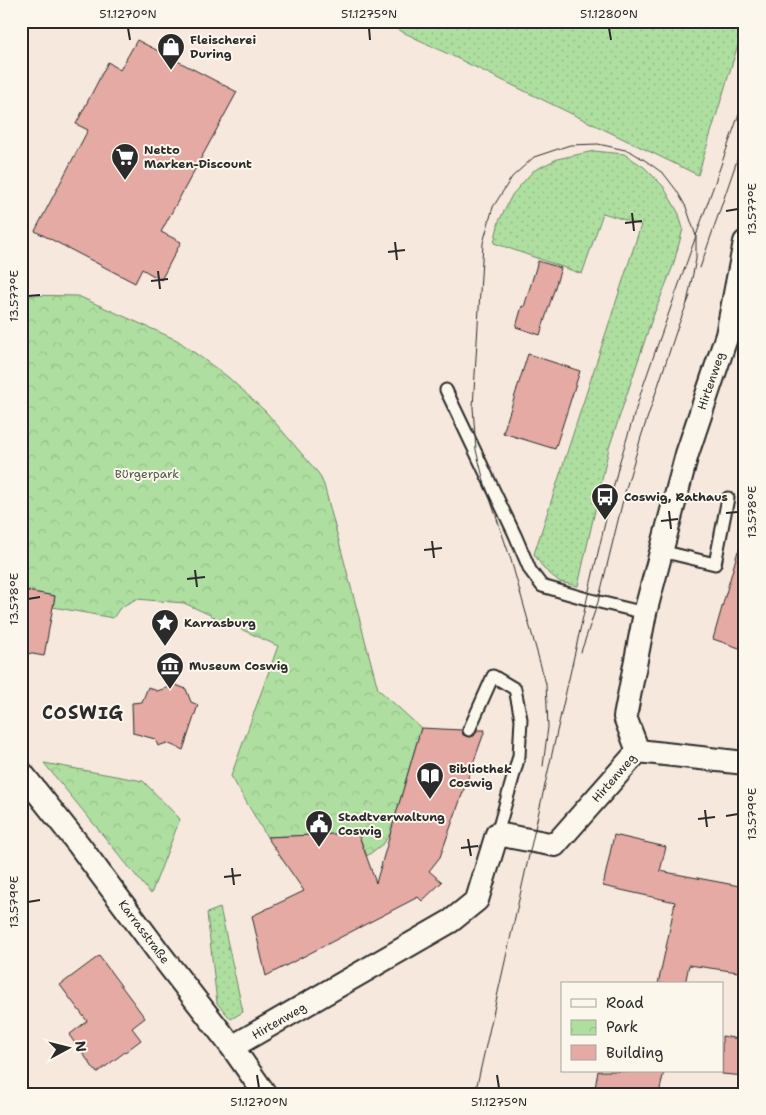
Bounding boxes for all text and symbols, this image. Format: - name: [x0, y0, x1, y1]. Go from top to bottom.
- text: 51.1270°N: [99, 6, 157, 22]
- text: 51.1275°N: [341, 6, 397, 22]
- text: 51.1280°N: [580, 6, 638, 22]
- shop icon: Fleischerei During: [156, 32, 186, 71]
- place label: Fleischerei During: [190, 32, 256, 62]
- supermarket icon: Netto Marken-Discount: [110, 142, 140, 181]
- place label: Netto Marken-Discount: [144, 142, 252, 172]
- text: 13.577°E: [744, 183, 760, 235]
- text: 13.577°E: [6, 270, 22, 322]
- street label: Hirtenweg: [694, 350, 728, 412]
- park label: Bürgerpark: [115, 466, 179, 482]
- bus stop icon: Coswig, Rathaus: [590, 482, 620, 521]
- text: 13.578°E: [744, 486, 760, 538]
- place label: Coswig, Rathaus: [624, 489, 728, 505]
- text: 13.578°E: [6, 573, 22, 625]
- place icon: Karrasburg: [150, 608, 180, 647]
- place label: Karrasburg: [184, 615, 256, 631]
- museum icon: Museum Coswig: [155, 651, 185, 690]
- place label: Museum Coswig: [189, 658, 288, 674]
- district label: COSWIG: [42, 701, 124, 725]
- street label: Hirtenweg: [588, 750, 640, 806]
- library icon: Bibliothek Coswig: [415, 761, 445, 800]
- place label: Bibliothek Coswig: [449, 761, 512, 791]
- text: 13.579°E: [744, 788, 760, 840]
- public building icon: Stadtverwaltung Coswig: [304, 809, 334, 848]
- place label: Stadtverwaltung Coswig: [338, 809, 445, 839]
- text: 13.579°E: [6, 876, 22, 928]
- street label: Karrasstraße: [115, 897, 173, 967]
- legend: [561, 982, 724, 1072]
- text: Road: [606, 993, 644, 1013]
- street label: Hirtenweg: [249, 999, 309, 1043]
- text: Park: [606, 1017, 638, 1037]
- north arrow: [42, 1022, 92, 1072]
- text: N: [71, 1040, 91, 1053]
- text: Building: [606, 1043, 663, 1063]
- text: 51.1270°N: [230, 1094, 288, 1110]
- text: 51.1275°N: [471, 1094, 527, 1110]

